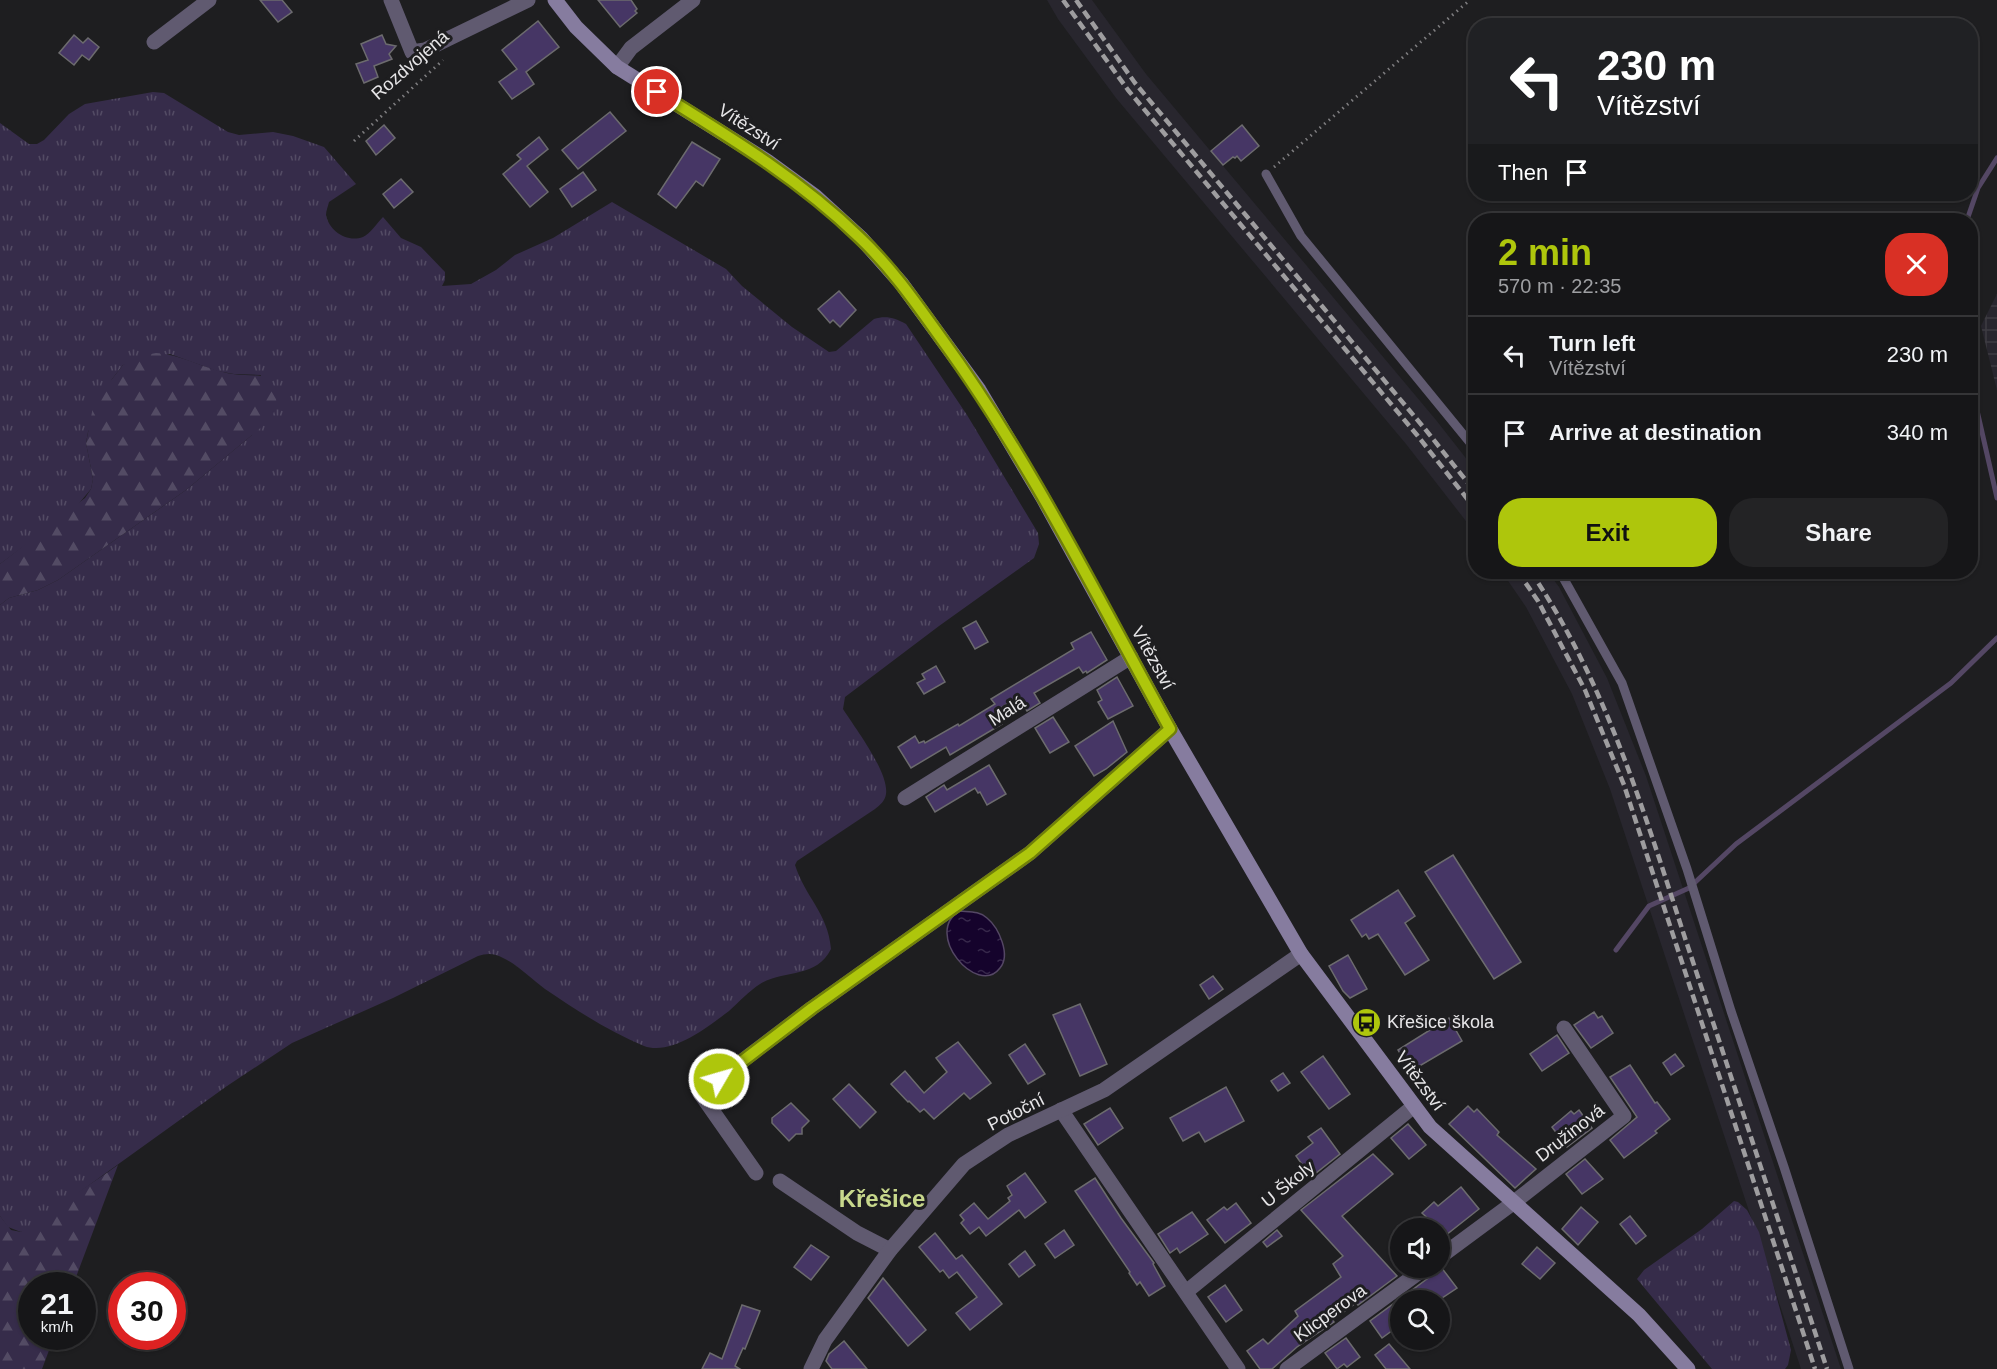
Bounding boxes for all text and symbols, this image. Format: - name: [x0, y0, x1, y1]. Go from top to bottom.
- street label: Rozdvojená: [368, 26, 453, 104]
- icon: left: [1498, 42, 1576, 120]
- text: 230 m: [1597, 42, 1716, 89]
- pin: [631, 66, 682, 117]
- icon: arrive: [640, 75, 673, 108]
- text: Vítězství: [1597, 91, 1701, 121]
- street label: Vítězství: [715, 100, 783, 154]
- icon: arrive: [1560, 156, 1593, 189]
- text: Then: [1498, 160, 1548, 185]
- text: 2 min: [1498, 232, 1592, 273]
- button: close: [1885, 233, 1948, 296]
- text: 570 m · 22:35: [1498, 275, 1621, 297]
- text: Turn left: [1549, 331, 1635, 356]
- icon: left: [1498, 339, 1531, 372]
- text: 230 m: [1887, 342, 1948, 367]
- text: Vítězství: [1549, 357, 1626, 379]
- icon: arrive: [1498, 417, 1531, 450]
- text: Arrive at destination: [1549, 420, 1762, 445]
- text: 340 m: [1887, 420, 1948, 445]
- button: Exit: [1498, 498, 1717, 567]
- button: Share: [1729, 498, 1948, 567]
- street label: Vítězství: [1128, 623, 1178, 693]
- street label: Malá: [985, 692, 1030, 730]
- bus stop icon: Křešice škola: [1350, 1006, 1382, 1038]
- place label: Křešice škola: [1387, 1012, 1495, 1032]
- position arrow: [687, 1047, 751, 1111]
- street label: Vítězství: [1391, 1047, 1449, 1115]
- street label: Potoční: [984, 1089, 1048, 1135]
- street label: Družinová: [1532, 1100, 1609, 1166]
- street label: U Školy: [1257, 1156, 1318, 1211]
- district label: Křešice: [839, 1185, 925, 1212]
- map controls: [1390, 1218, 1450, 1350]
- button: sound: [1390, 1218, 1450, 1278]
- speed limit sign: 30: [108, 1272, 186, 1350]
- street label: Klicperova: [1290, 1280, 1371, 1346]
- text: 21: [40, 1287, 74, 1320]
- button: search: [1390, 1290, 1450, 1350]
- text: km/h: [41, 1318, 73, 1335]

